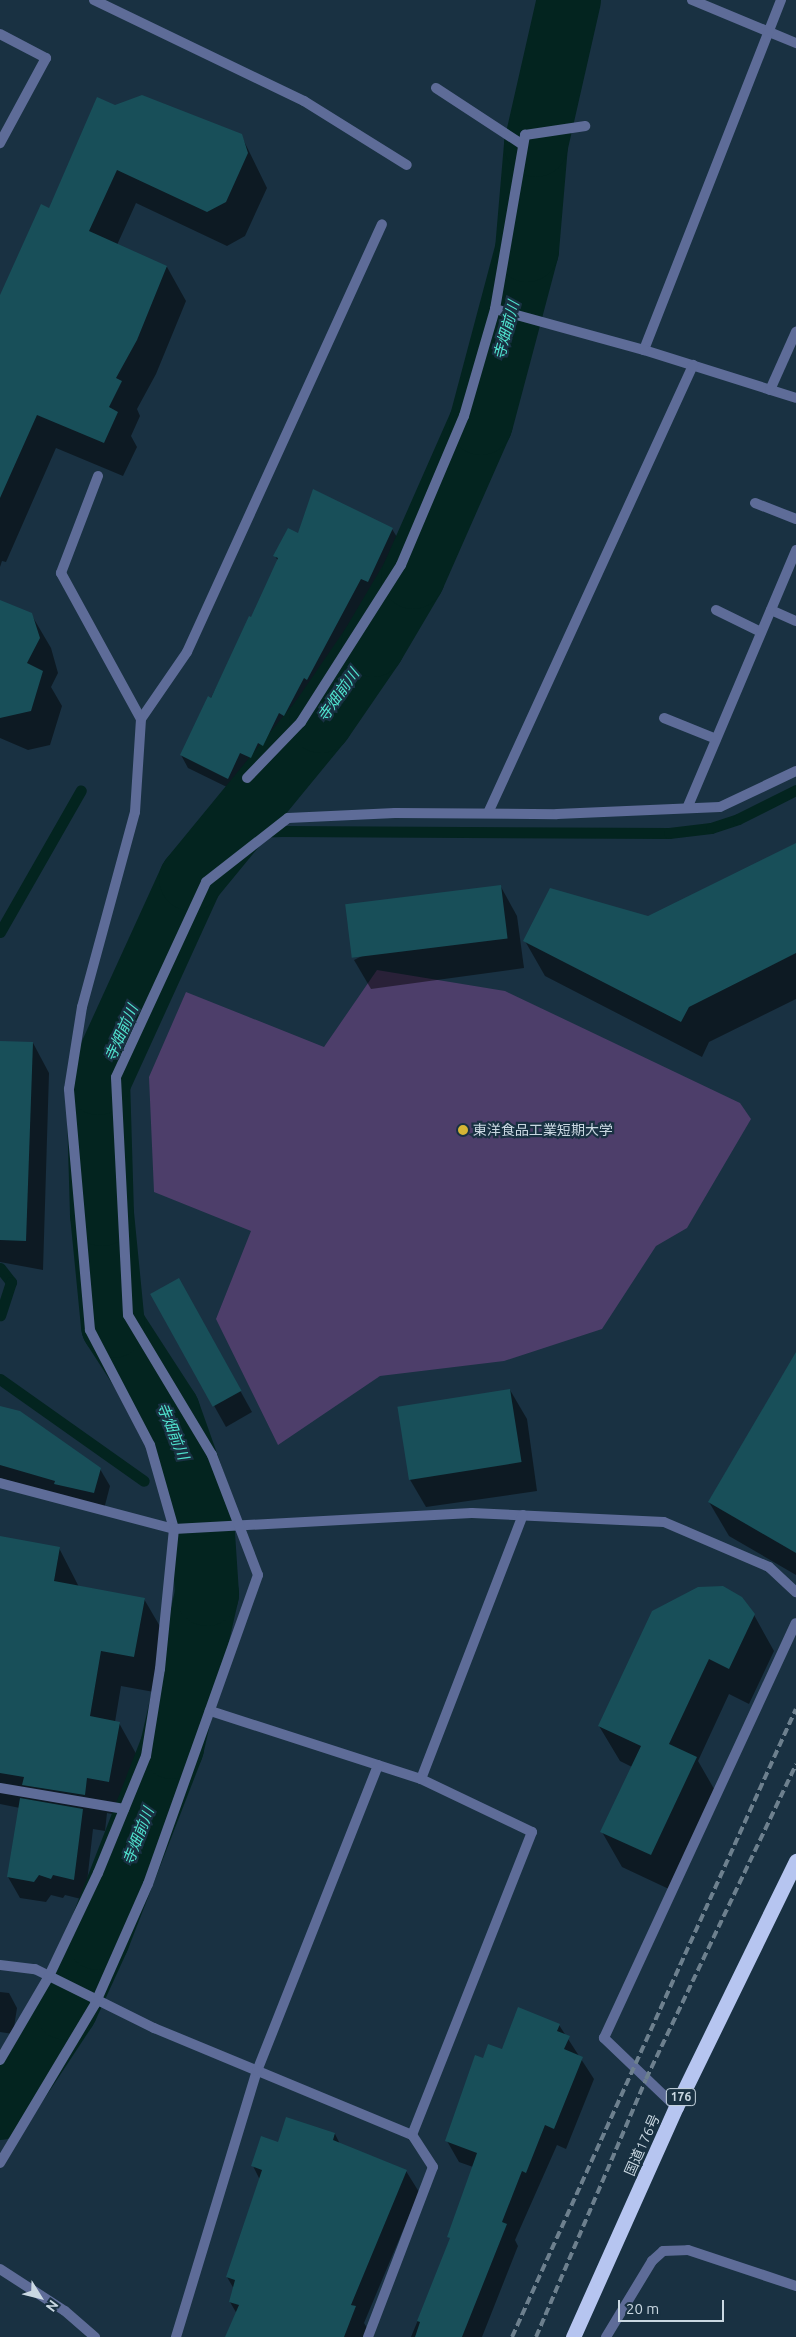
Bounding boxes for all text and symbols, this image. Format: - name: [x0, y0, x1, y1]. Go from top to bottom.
- water label: 寺畑前川: [490, 299, 522, 361]
- water label: 寺畑前川: [313, 665, 363, 725]
- water label: 寺畑前川: [101, 1002, 141, 1064]
- place label: 東洋食品工業短期大学: [473, 1122, 613, 1138]
- marker: 東洋食品工業短期大学: [457, 1124, 469, 1136]
- water label: 寺畑前川: [153, 1400, 193, 1462]
- water label: 寺畑前川: [119, 1805, 157, 1867]
- road number: 176: [665, 2088, 697, 2106]
- street label: 国道176号: [621, 2112, 663, 2178]
- north arrow: [15, 2272, 65, 2322]
- scale bar: [621, 2290, 727, 2322]
- text: N: [43, 2297, 62, 2315]
- text: 20 m: [626, 2300, 659, 2317]

